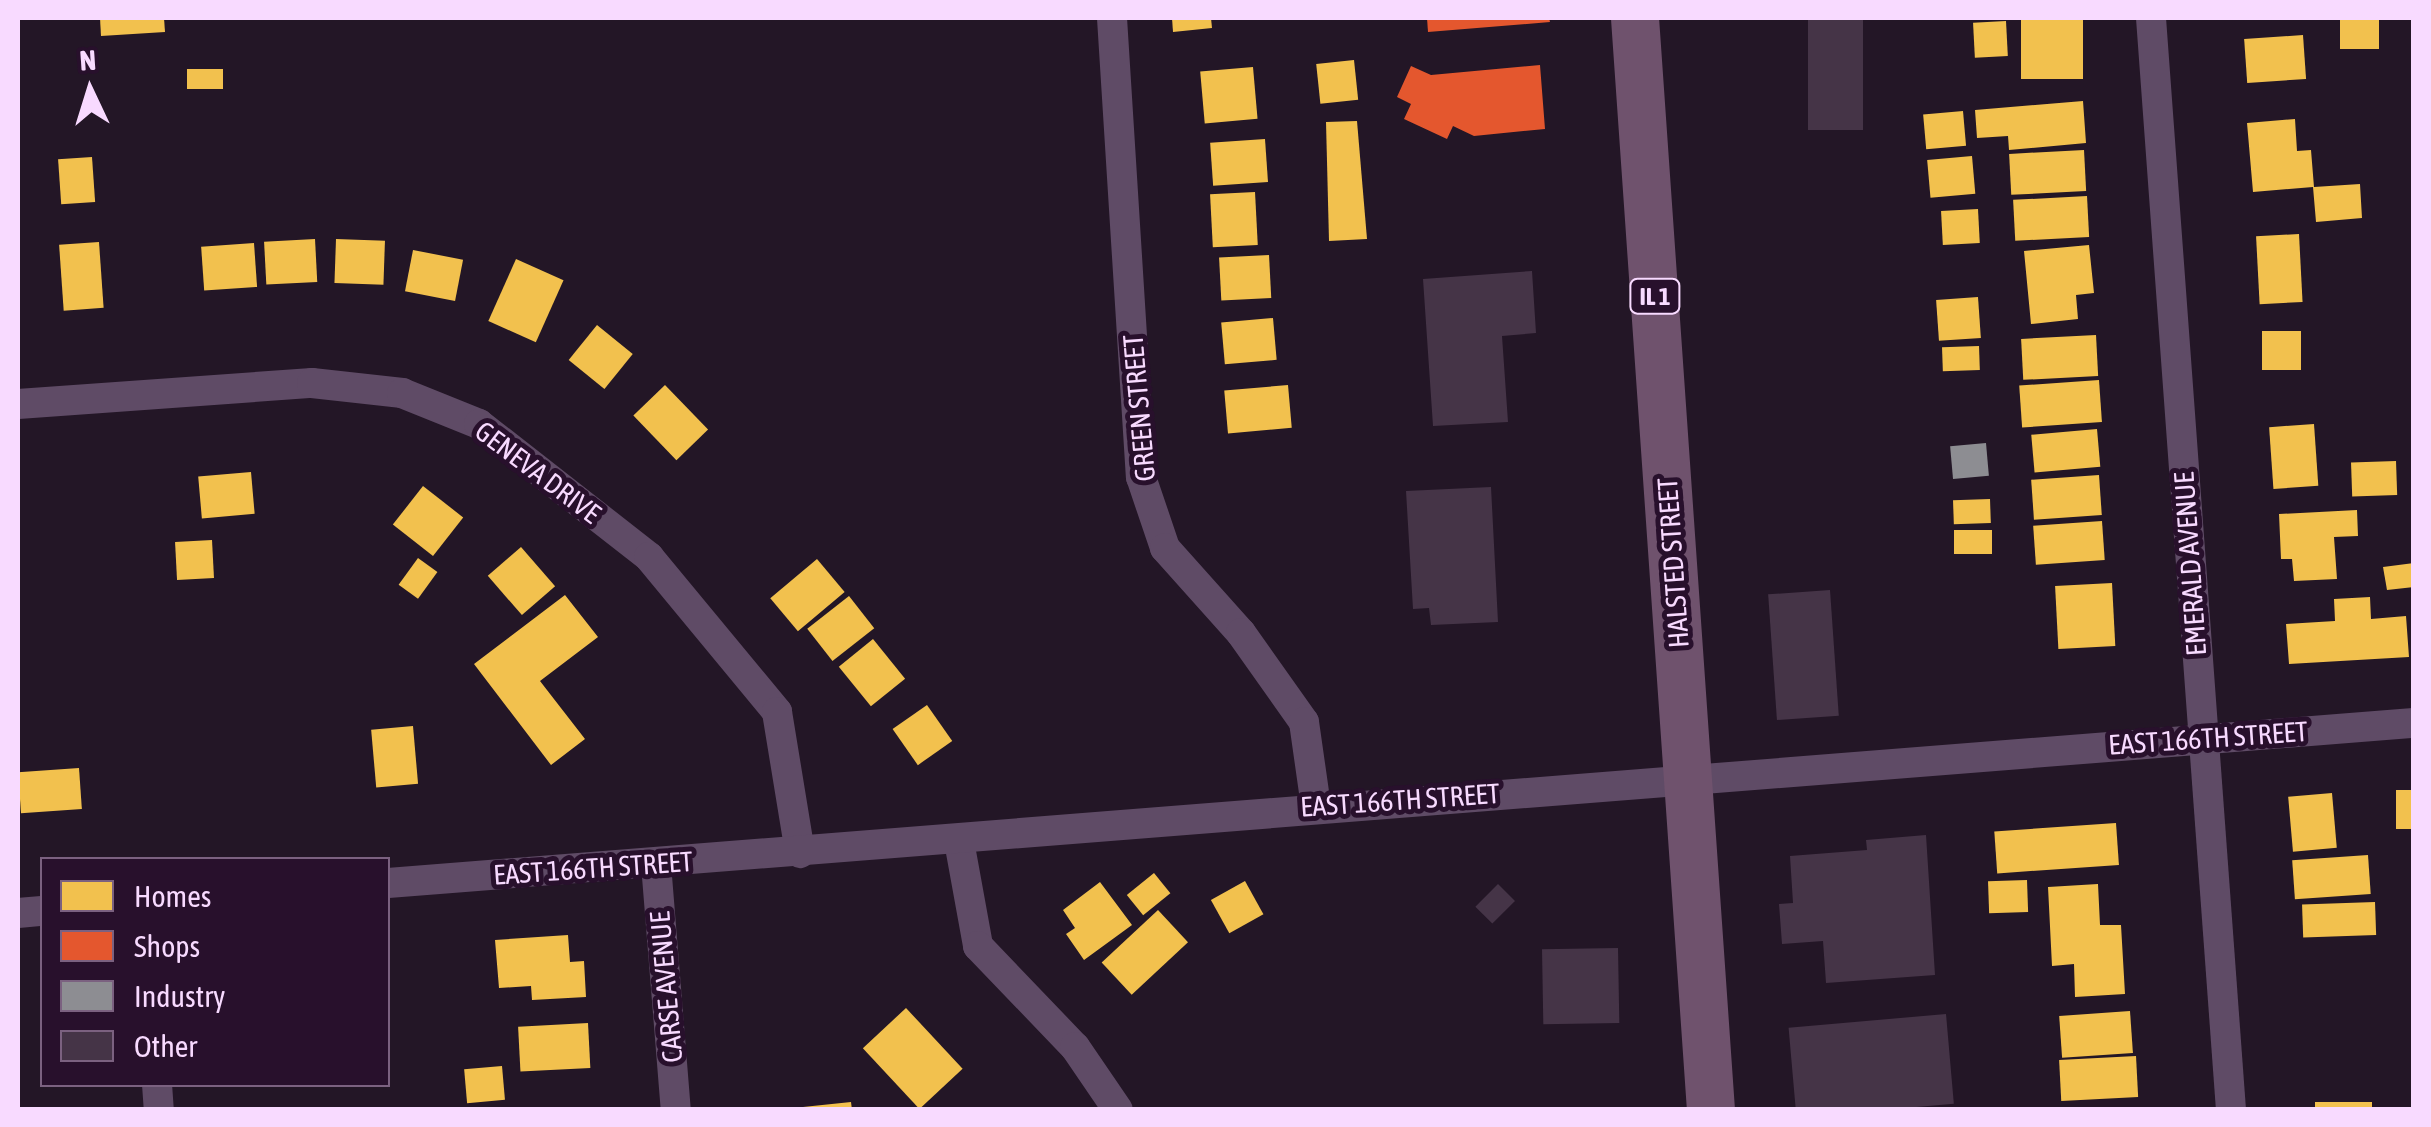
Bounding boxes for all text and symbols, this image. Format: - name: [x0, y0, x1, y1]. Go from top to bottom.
- north arrow: [40, 40, 140, 140]
- text: N: [79, 44, 97, 77]
- road number: IL 1: [1628, 276, 1682, 316]
- street label: GREEN STREET: [1116, 333, 1162, 483]
- street label: GENEVA DRIVE: [469, 414, 607, 530]
- street label: EMERALD AVENUE: [2167, 471, 2213, 657]
- street label: HALSTED STREET: [1650, 477, 1696, 649]
- street label: EAST 166TH STREET: [2107, 714, 2309, 762]
- street label: EAST 166TH STREET: [1299, 776, 1501, 824]
- street label: EAST 166TH STREET: [492, 844, 694, 892]
- legend: [40, 857, 390, 1087]
- text: Homes: [134, 879, 211, 913]
- street label: CARSE AVENUE: [643, 910, 689, 1064]
- text: Shops: [134, 929, 200, 963]
- text: Industry: [134, 979, 225, 1013]
- text: Other: [134, 1029, 197, 1063]

